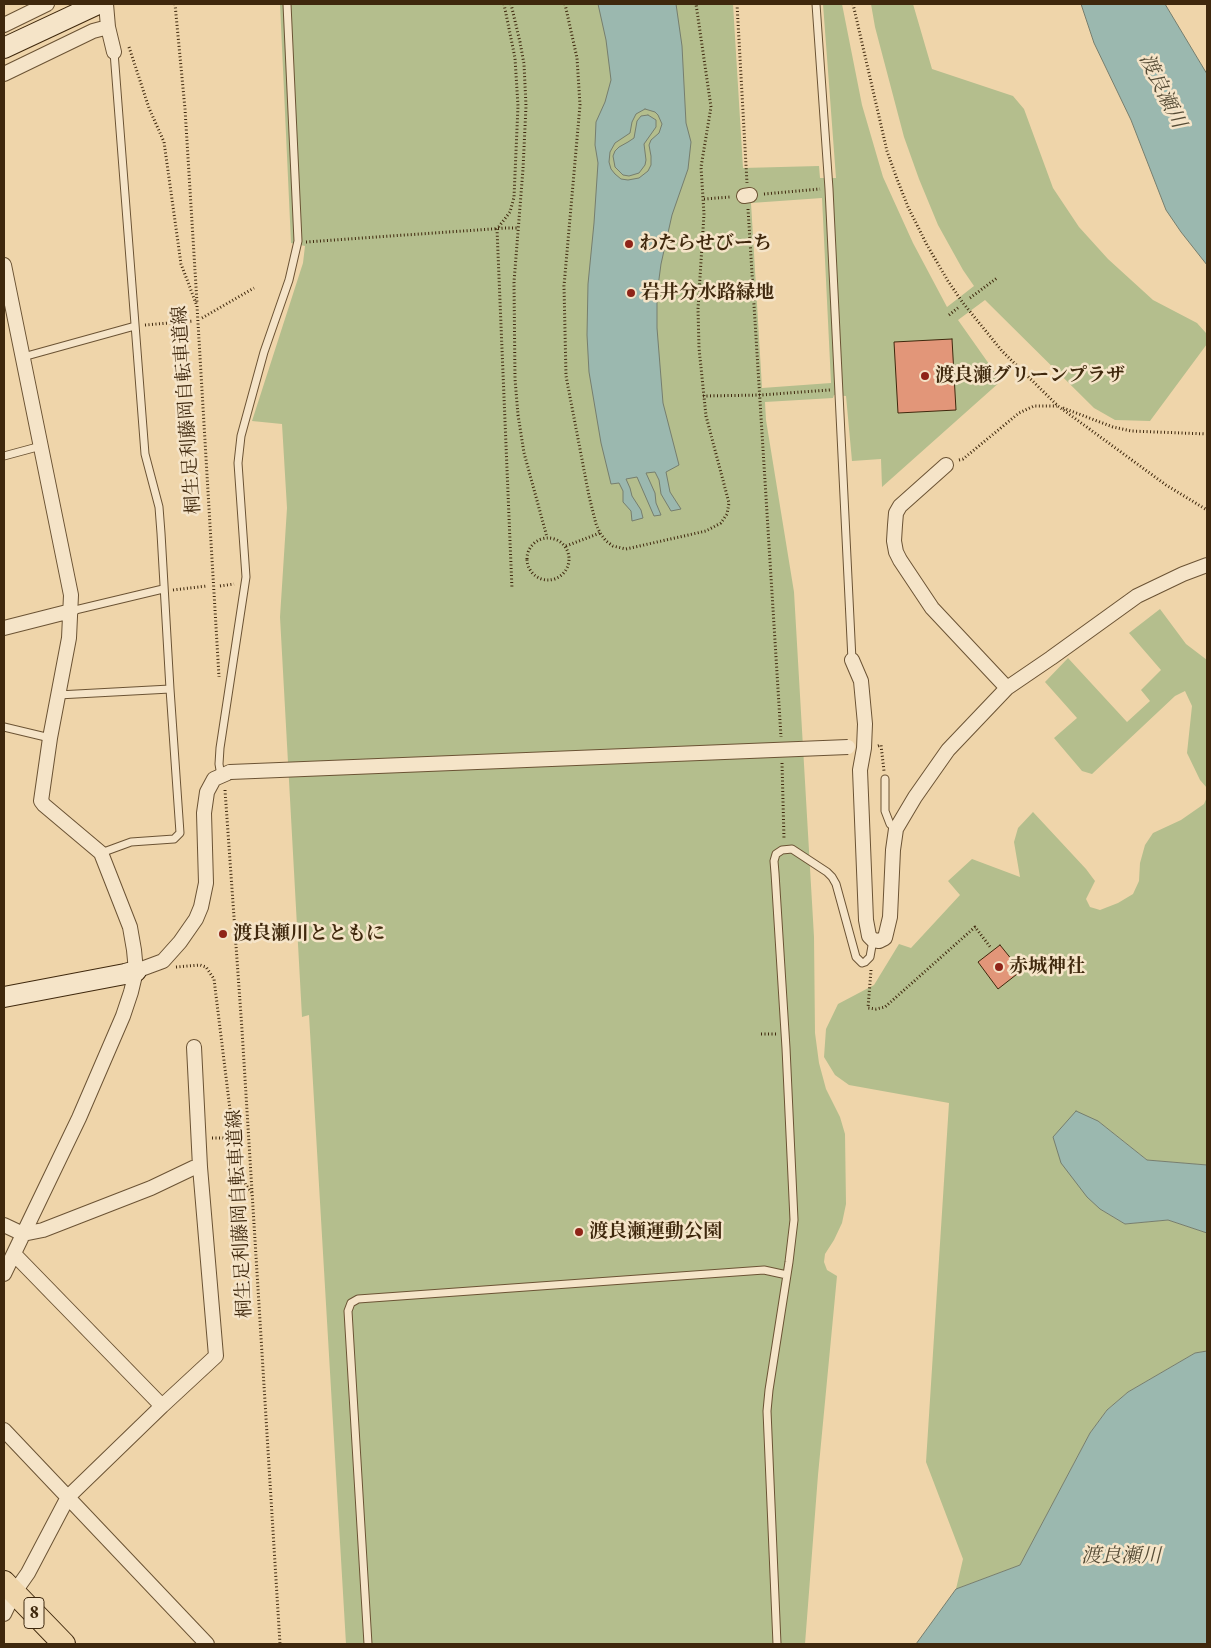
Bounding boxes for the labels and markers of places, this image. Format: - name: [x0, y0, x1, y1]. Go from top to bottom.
- place label: わたらせびーち: [639, 233, 772, 255]
- marker: わたらせびーち: [623, 238, 635, 250]
- place label: 岩井分水路緑地: [641, 282, 774, 304]
- marker: 岩井分水路緑地: [625, 287, 637, 299]
- place label: 渡良瀬グリーンプラザ: [935, 365, 1125, 387]
- marker: 渡良瀬グリーンプラザ: [919, 370, 931, 382]
- place label: 渡良瀬川とともに: [233, 923, 385, 945]
- marker: 渡良瀬川とともに: [217, 928, 229, 940]
- place label: 赤城神社: [1009, 956, 1085, 978]
- marker: 赤城神社: [993, 961, 1005, 973]
- place label: 渡良瀬運動公園: [589, 1221, 722, 1243]
- marker: 渡良瀬運動公園: [573, 1226, 585, 1238]

